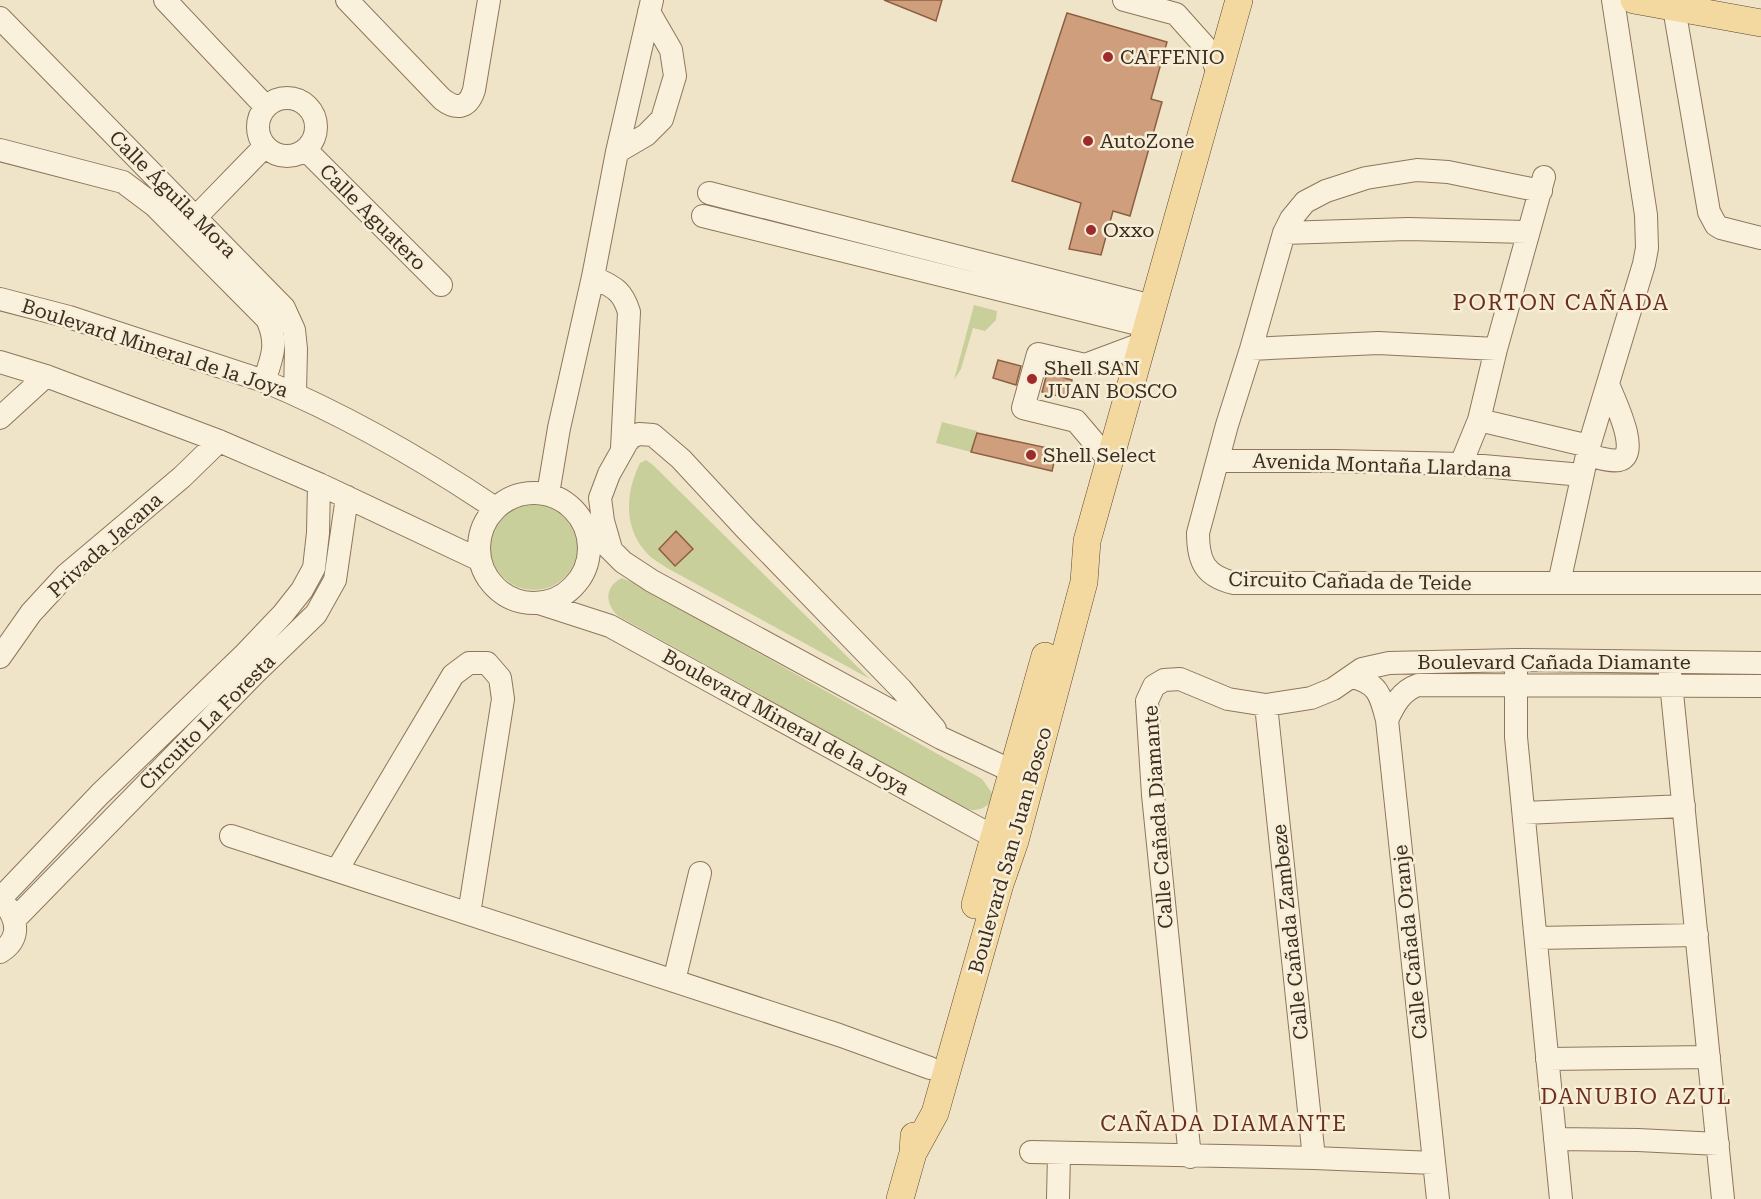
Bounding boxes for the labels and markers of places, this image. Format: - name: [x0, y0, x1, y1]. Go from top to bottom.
- place label: CAFFENIO: [1120, 45, 1225, 69]
- marker: CAFFENIO: [1101, 50, 1115, 64]
- place label: AutoZone: [1100, 129, 1195, 153]
- marker: AutoZone: [1081, 134, 1095, 148]
- place label: Oxxo: [1103, 218, 1154, 242]
- marker: Oxxo: [1084, 223, 1098, 237]
- place label: Shell SAN JUAN BOSCO: [1044, 356, 1177, 403]
- marker: Shell SAN JUAN BOSCO: [1025, 372, 1039, 386]
- place label: Shell Select: [1043, 443, 1157, 467]
- marker: Shell Select: [1024, 448, 1038, 462]

